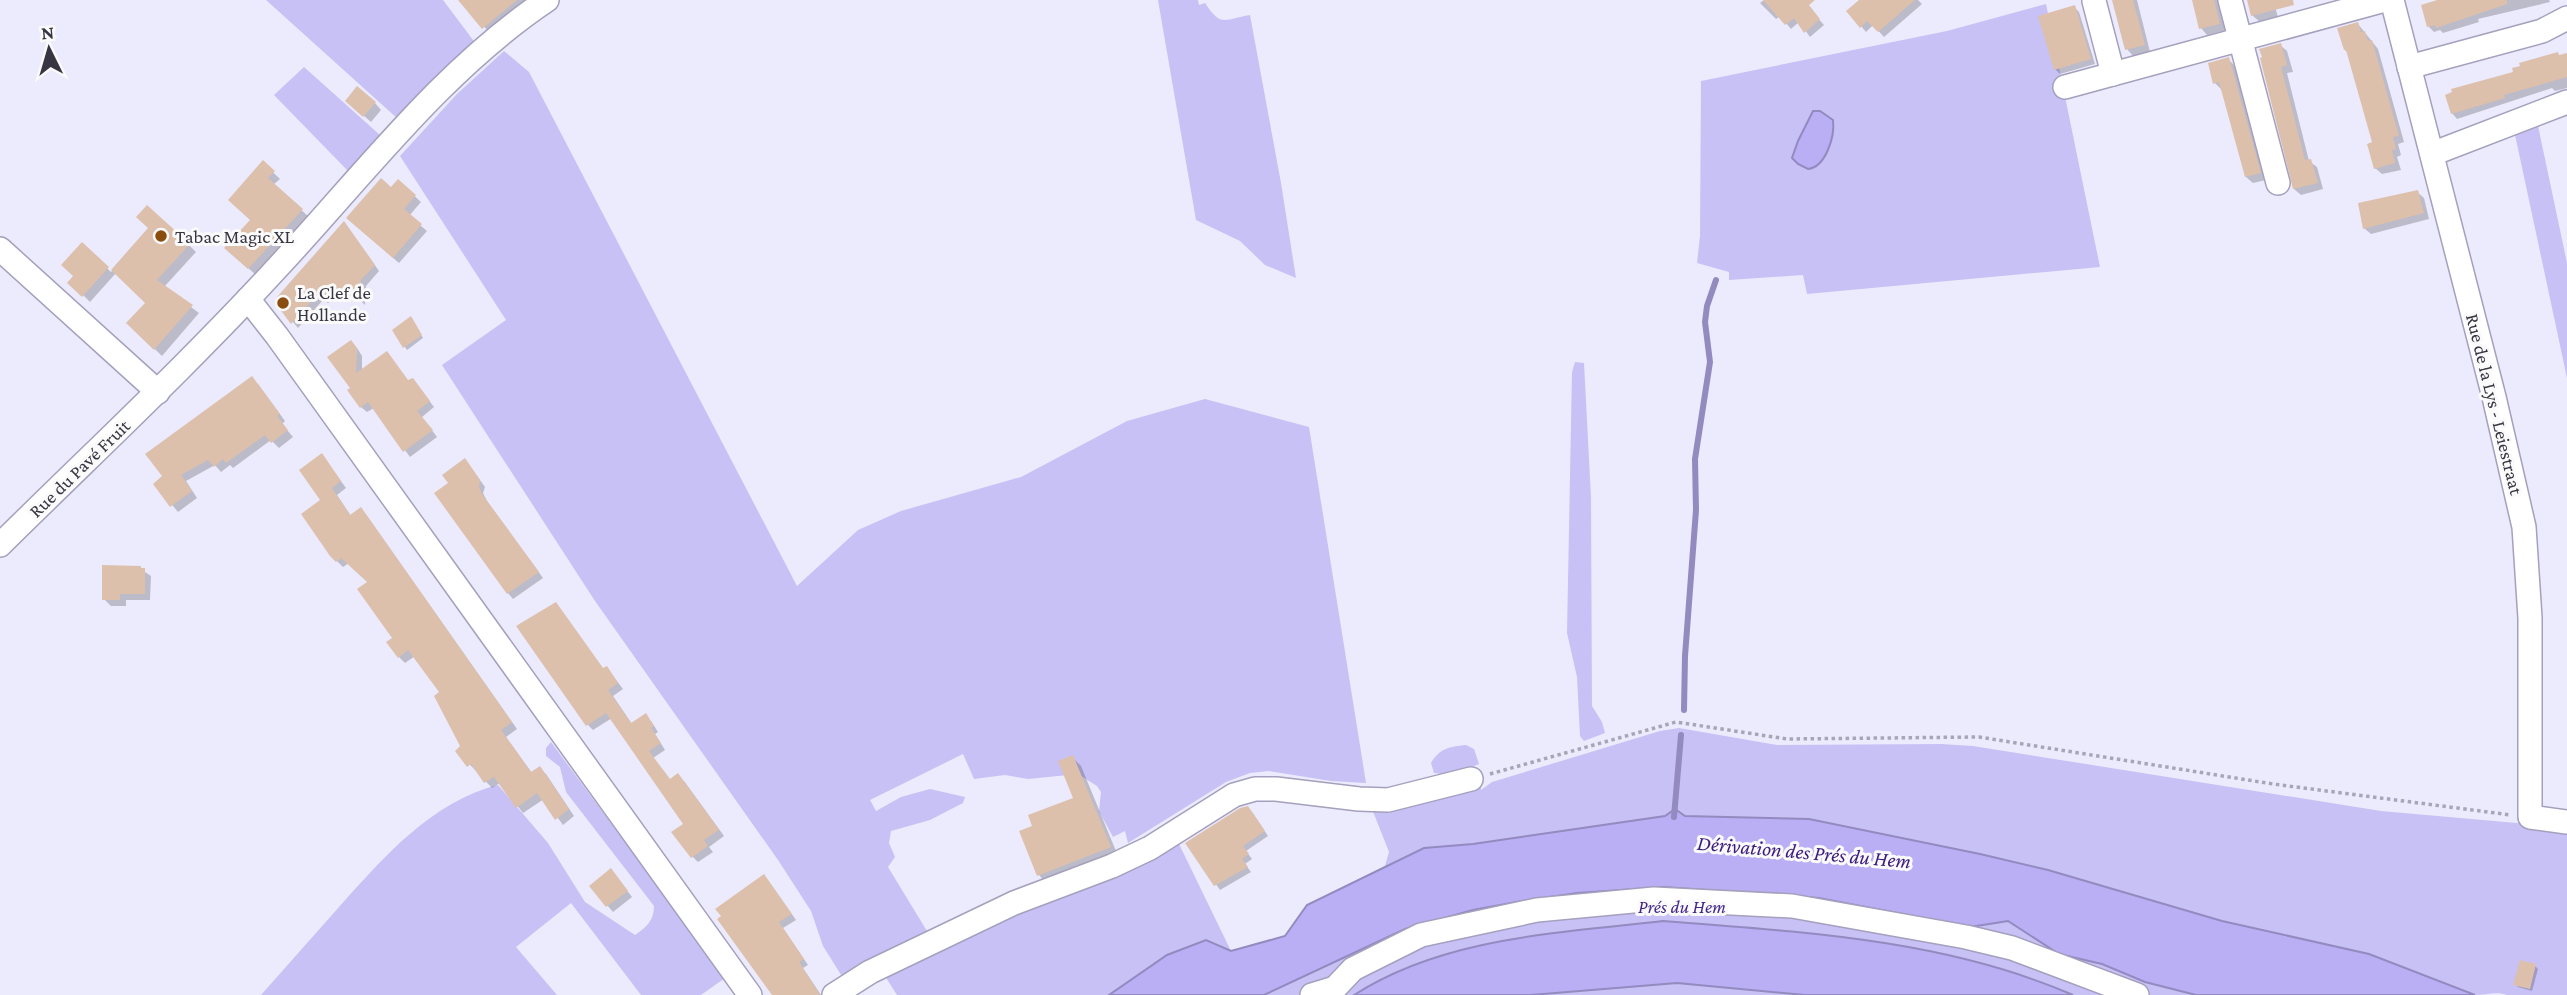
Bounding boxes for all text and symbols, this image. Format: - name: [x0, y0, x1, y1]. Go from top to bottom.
- north arrow: [14, 14, 84, 84]
- text: N: [40, 22, 55, 44]
- place label: Tabac Magic XL: [175, 226, 294, 247]
- marker: Tabac Magic XL: [153, 228, 169, 244]
- place label: La Clef de Hollande: [297, 282, 371, 325]
- marker: La Clef de Hollande: [275, 295, 291, 311]
- street label: Rue de la Lys - Leiestraat: [2462, 311, 2527, 498]
- street label: Rue du Pavé Fruit: [25, 415, 135, 522]
- water label: Dérivation des Prés du Hem: [1696, 831, 1912, 873]
- park label: Prés du Hem: [1638, 896, 1726, 917]

